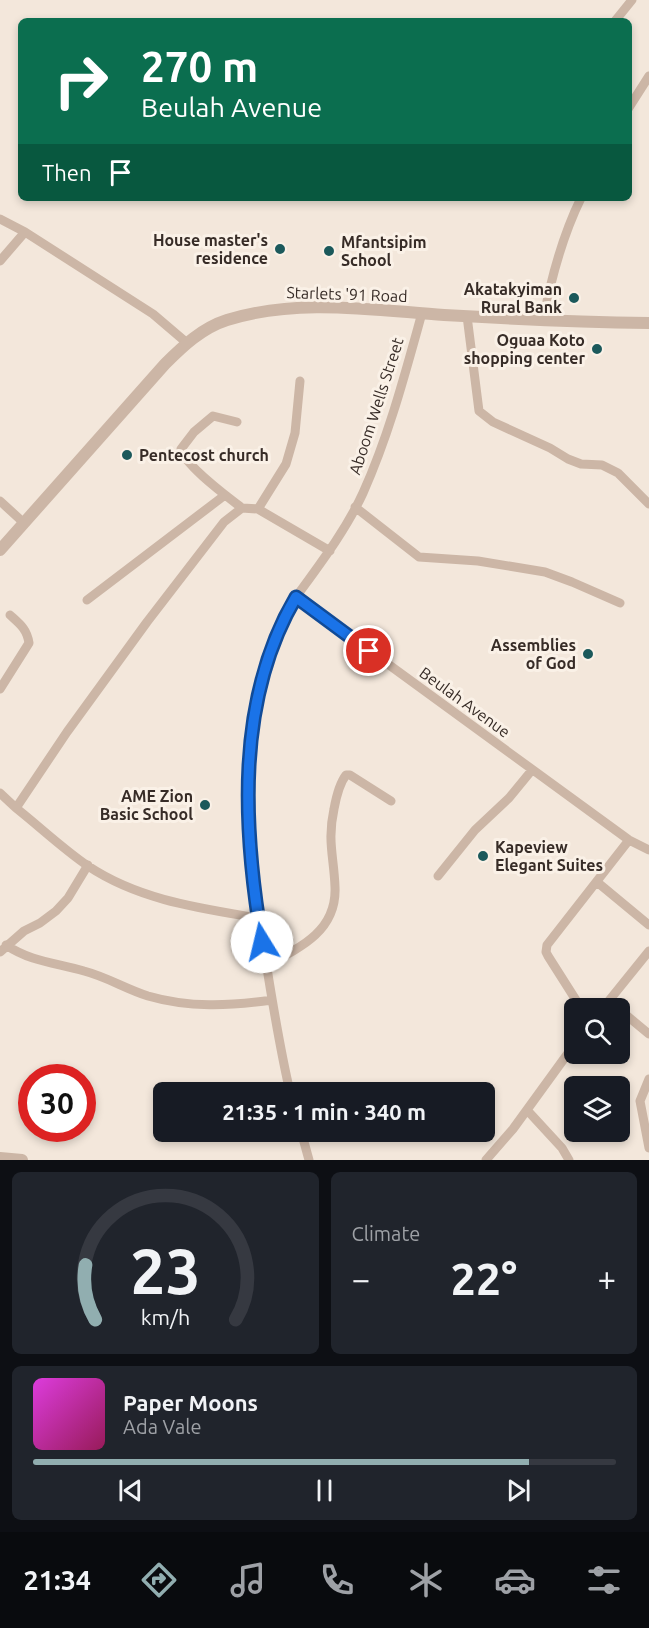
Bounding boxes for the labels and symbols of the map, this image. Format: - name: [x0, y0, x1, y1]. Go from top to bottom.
- place label: House master's residence: [153, 231, 268, 267]
- place label: Mfantsipim School: [341, 233, 427, 269]
- marker: House master's residence: [273, 242, 287, 256]
- marker: Mfantsipim School: [322, 244, 336, 258]
- place label: Akatakyiman Rural Bank: [464, 280, 562, 316]
- street label: Starlets '91 Road: [286, 283, 408, 305]
- marker: Akatakyiman Rural Bank: [567, 291, 581, 305]
- place label: Oguaa Koto shopping center: [464, 331, 585, 367]
- street label: Aboom Wells Street: [345, 335, 407, 477]
- marker: Oguaa Koto shopping center: [590, 342, 604, 356]
- place label: Pentecost church: [139, 446, 269, 464]
- marker: Pentecost church: [120, 448, 134, 462]
- pin: [343, 625, 394, 676]
- place label: Assemblies of God: [491, 636, 576, 672]
- marker: Assemblies of God: [581, 647, 595, 661]
- street label: Beulah Avenue: [416, 663, 514, 741]
- place label: AME Zion Basic School: [100, 787, 193, 823]
- marker: AME Zion Basic School: [198, 798, 212, 812]
- place label: Kapeview Elegant Suites: [495, 838, 603, 874]
- marker: Kapeview Elegant Suites: [476, 849, 490, 863]
- position arrow: [230, 910, 294, 974]
- speed limit sign: 30: [18, 1064, 96, 1142]

